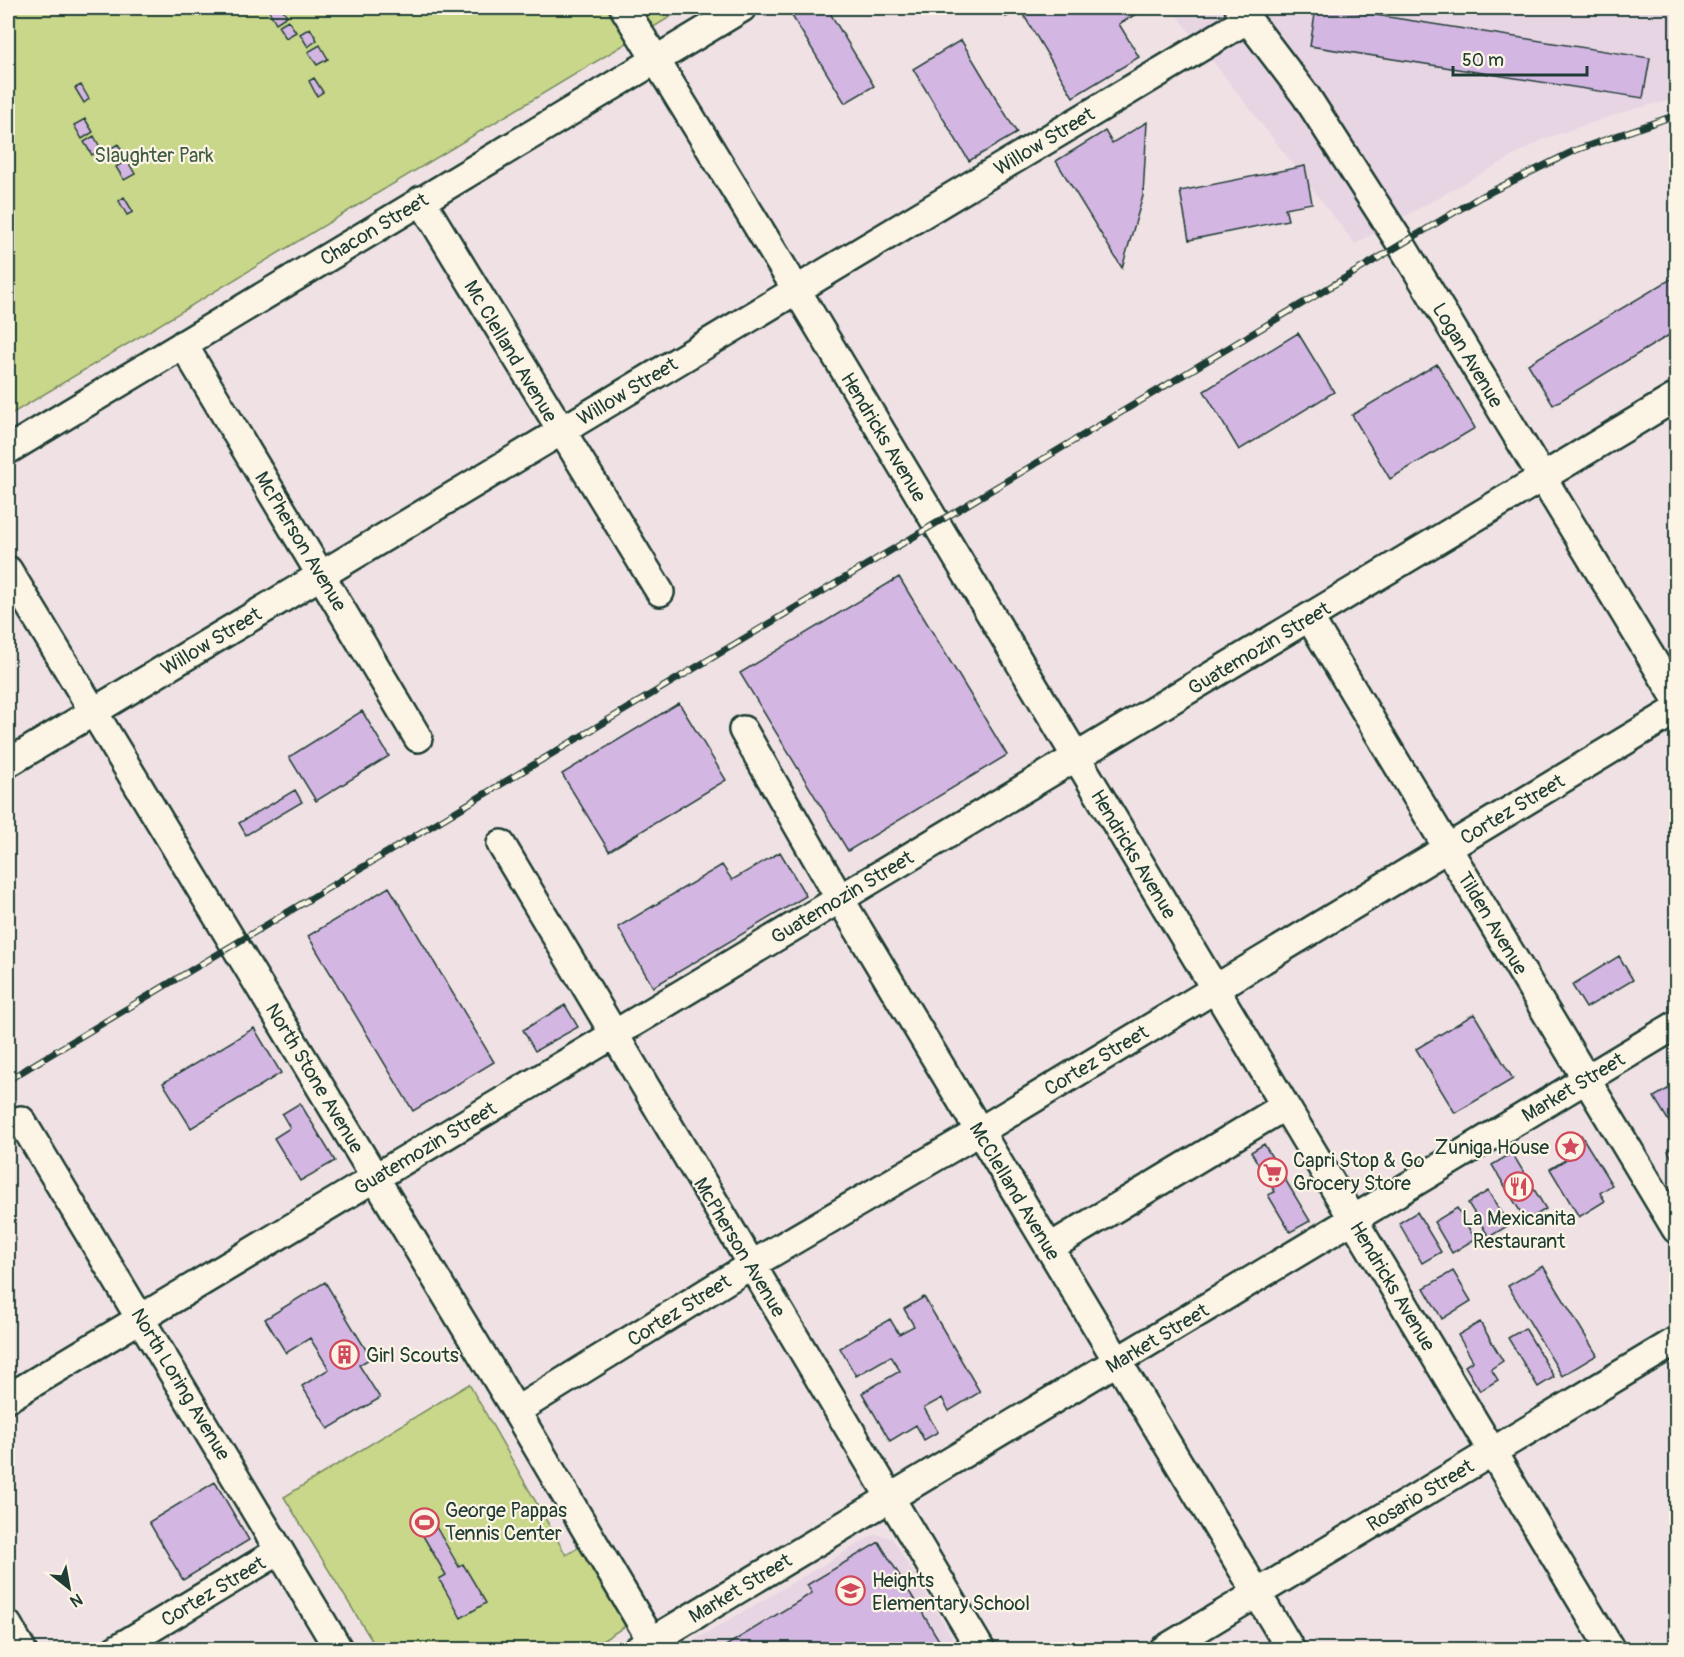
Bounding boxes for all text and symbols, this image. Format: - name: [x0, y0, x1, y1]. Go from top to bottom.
- scale bar: [1453, 39, 1586, 77]
- text: 50 m: [1462, 49, 1504, 72]
- street label: Willow Street: [989, 101, 1100, 181]
- park label: Slaughter Park: [94, 143, 214, 168]
- street label: Chacon Street: [316, 187, 434, 271]
- street label: Mc Clelland Avenue: [458, 276, 563, 427]
- street label: Logan Avenue: [1426, 298, 1509, 412]
- street label: Willow Street: [572, 351, 683, 431]
- street label: Hendricks Avenue: [835, 368, 932, 507]
- street label: McPherson Avenue: [249, 467, 352, 616]
- street label: Guatemozin Street: [1183, 596, 1336, 701]
- street label: Willow Street: [156, 601, 267, 681]
- street label: Cortez Street: [1456, 768, 1570, 850]
- street label: Hendricks Avenue: [1085, 785, 1182, 924]
- street label: Guatemozin Street: [766, 845, 919, 950]
- street label: Tilden Avenue: [1452, 867, 1533, 980]
- street label: North Stone Avenue: [260, 999, 369, 1158]
- street label: Cortez Street: [1040, 1019, 1154, 1101]
- street label: Market Street: [1517, 1046, 1630, 1128]
- street label: Guatemozin Street: [349, 1096, 502, 1201]
- street label: McClelland Avenue: [964, 1118, 1066, 1265]
- place icon: Zuniga House: [1554, 1131, 1586, 1163]
- place label: Zuniga House: [1434, 1135, 1549, 1160]
- place label: Capri Stop & Go Grocery Store: [1293, 1148, 1425, 1196]
- supermarket icon: Capri Stop & Go Grocery Store: [1256, 1156, 1288, 1188]
- restaurant icon: La Mexicanita Restaurant: [1503, 1171, 1535, 1203]
- street label: McPherson Avenue: [688, 1173, 791, 1322]
- place label: La Mexicanita Restaurant: [1462, 1206, 1576, 1254]
- street label: Hendricks Avenue: [1344, 1217, 1441, 1356]
- street label: Cortez Street: [623, 1268, 736, 1352]
- street label: Market Street: [1101, 1297, 1214, 1379]
- street label: North Loring Avenue: [125, 1304, 236, 1465]
- building icon: Girl Scouts: [329, 1339, 361, 1371]
- place label: Girl Scouts: [366, 1343, 459, 1368]
- street label: Rosario Street: [1362, 1453, 1479, 1537]
- place label: George Pappas Tennis Center: [445, 1498, 567, 1546]
- sports icon: George Pappas Tennis Center: [408, 1506, 440, 1538]
- street label: Market Street: [684, 1547, 797, 1629]
- street label: Cortez Street: [157, 1550, 271, 1632]
- north arrow: [39, 1558, 99, 1618]
- place label: Heights Elementary School: [872, 1568, 1030, 1616]
- school or university icon: Heights Elementary School: [835, 1575, 867, 1607]
- text: N: [66, 1589, 86, 1611]

